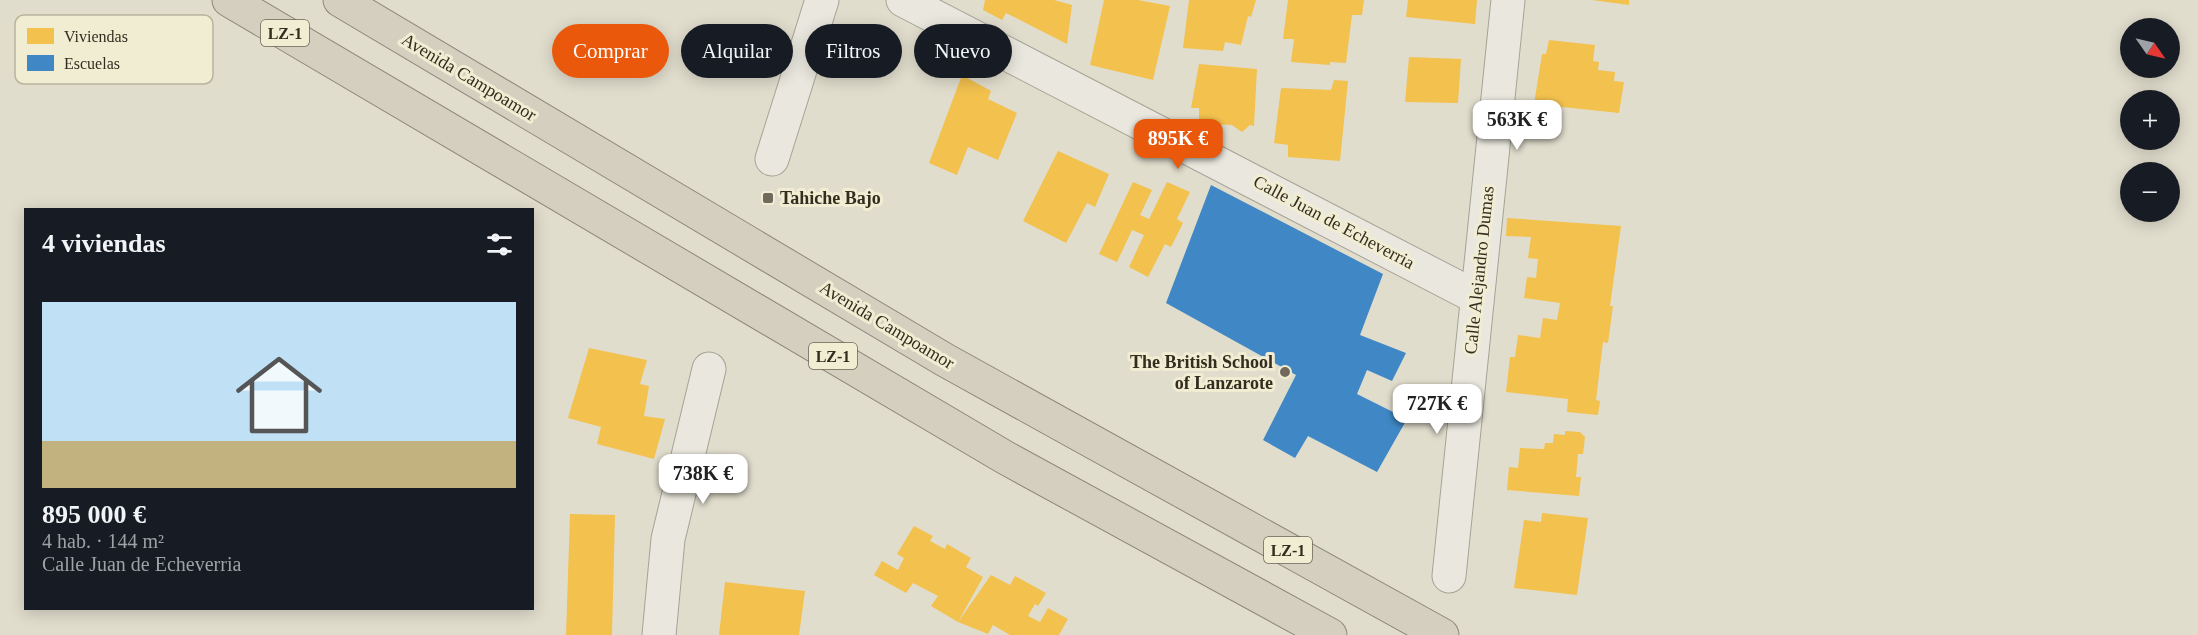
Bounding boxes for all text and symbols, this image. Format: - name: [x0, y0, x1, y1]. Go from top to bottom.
- legend: [15, 15, 213, 84]
- north arrow: [2120, 18, 2180, 78]
- map controls: [2120, 18, 2180, 222]
- road number: LZ-1: [261, 20, 309, 46]
- chip: Comprar: [552, 24, 669, 78]
- chip: Alquilar: [681, 24, 793, 78]
- chip: Filtros: [805, 24, 902, 78]
- chip: Nuevo: [914, 24, 1012, 78]
- text: Viviendas: [64, 28, 128, 45]
- street label: Avenida Campoamor: [398, 29, 540, 125]
- text: Escuelas: [64, 55, 120, 72]
- button: +: [2120, 90, 2180, 150]
- pin: 563K €: [1468, 100, 1566, 151]
- text: 563K €: [1487, 108, 1547, 130]
- pin: 895K €: [1129, 119, 1227, 170]
- text: 895K €: [1148, 127, 1208, 149]
- button: −: [2120, 162, 2180, 222]
- street label: Calle Juan de Echeverria: [1250, 171, 1418, 273]
- street label: Calle Alejandro Dumas: [1460, 185, 1498, 355]
- place label: Tahiche Bajo: [780, 188, 881, 208]
- marker: Tahiche Bajo: [761, 191, 775, 205]
- icon: filters: [483, 228, 516, 261]
- text: 4 viviendas: [42, 229, 166, 258]
- street label: Avenida Campoamor: [816, 277, 958, 373]
- icon: home: [225, 341, 333, 449]
- road number: LZ-1: [809, 343, 857, 369]
- place label: The British School of Lanzarote: [1130, 352, 1273, 393]
- marker: The British School of Lanzarote: [1278, 365, 1292, 379]
- pin: 727K €: [1388, 384, 1486, 435]
- text: 727K €: [1407, 392, 1467, 414]
- pin: 738K €: [654, 454, 752, 505]
- text: 738K €: [673, 462, 733, 484]
- text: 895 000 €: [42, 500, 146, 529]
- text: 4 hab. · 144 m²: [42, 530, 164, 552]
- road number: LZ-1: [1264, 537, 1312, 563]
- text: Calle Juan de Echeverria: [42, 553, 241, 575]

